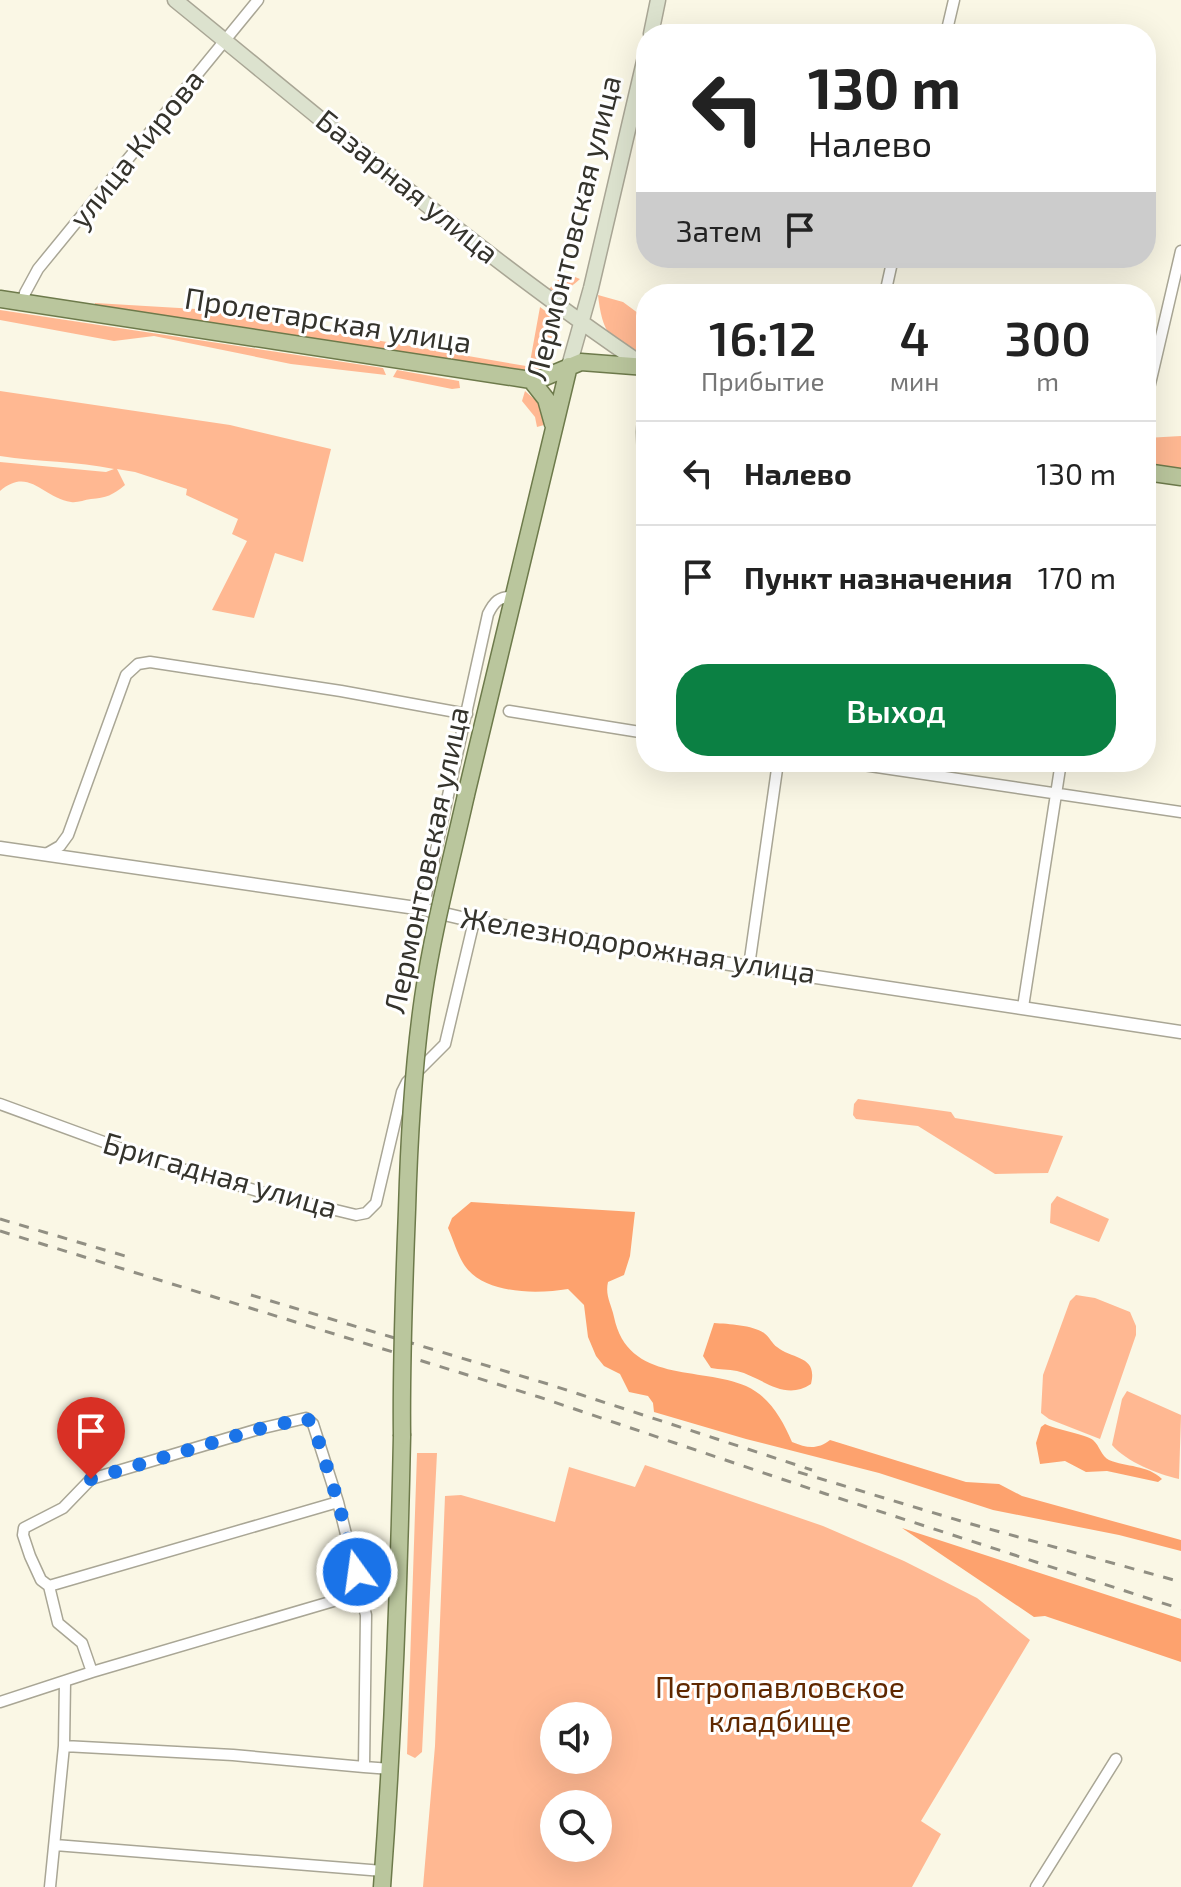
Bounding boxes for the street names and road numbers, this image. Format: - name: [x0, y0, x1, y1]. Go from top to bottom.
- street label: улица Кирова: [60, 61, 211, 235]
- street label: Лермонтовская улица: [517, 72, 628, 384]
- street label: Базарная улица: [309, 101, 507, 271]
- street label: Пролетарская улица: [182, 279, 474, 360]
- street label: Лермонтовская улица: [375, 703, 476, 1016]
- street label: Железнодорожная улица: [458, 898, 818, 991]
- street label: Бригадная улица: [99, 1123, 342, 1226]

